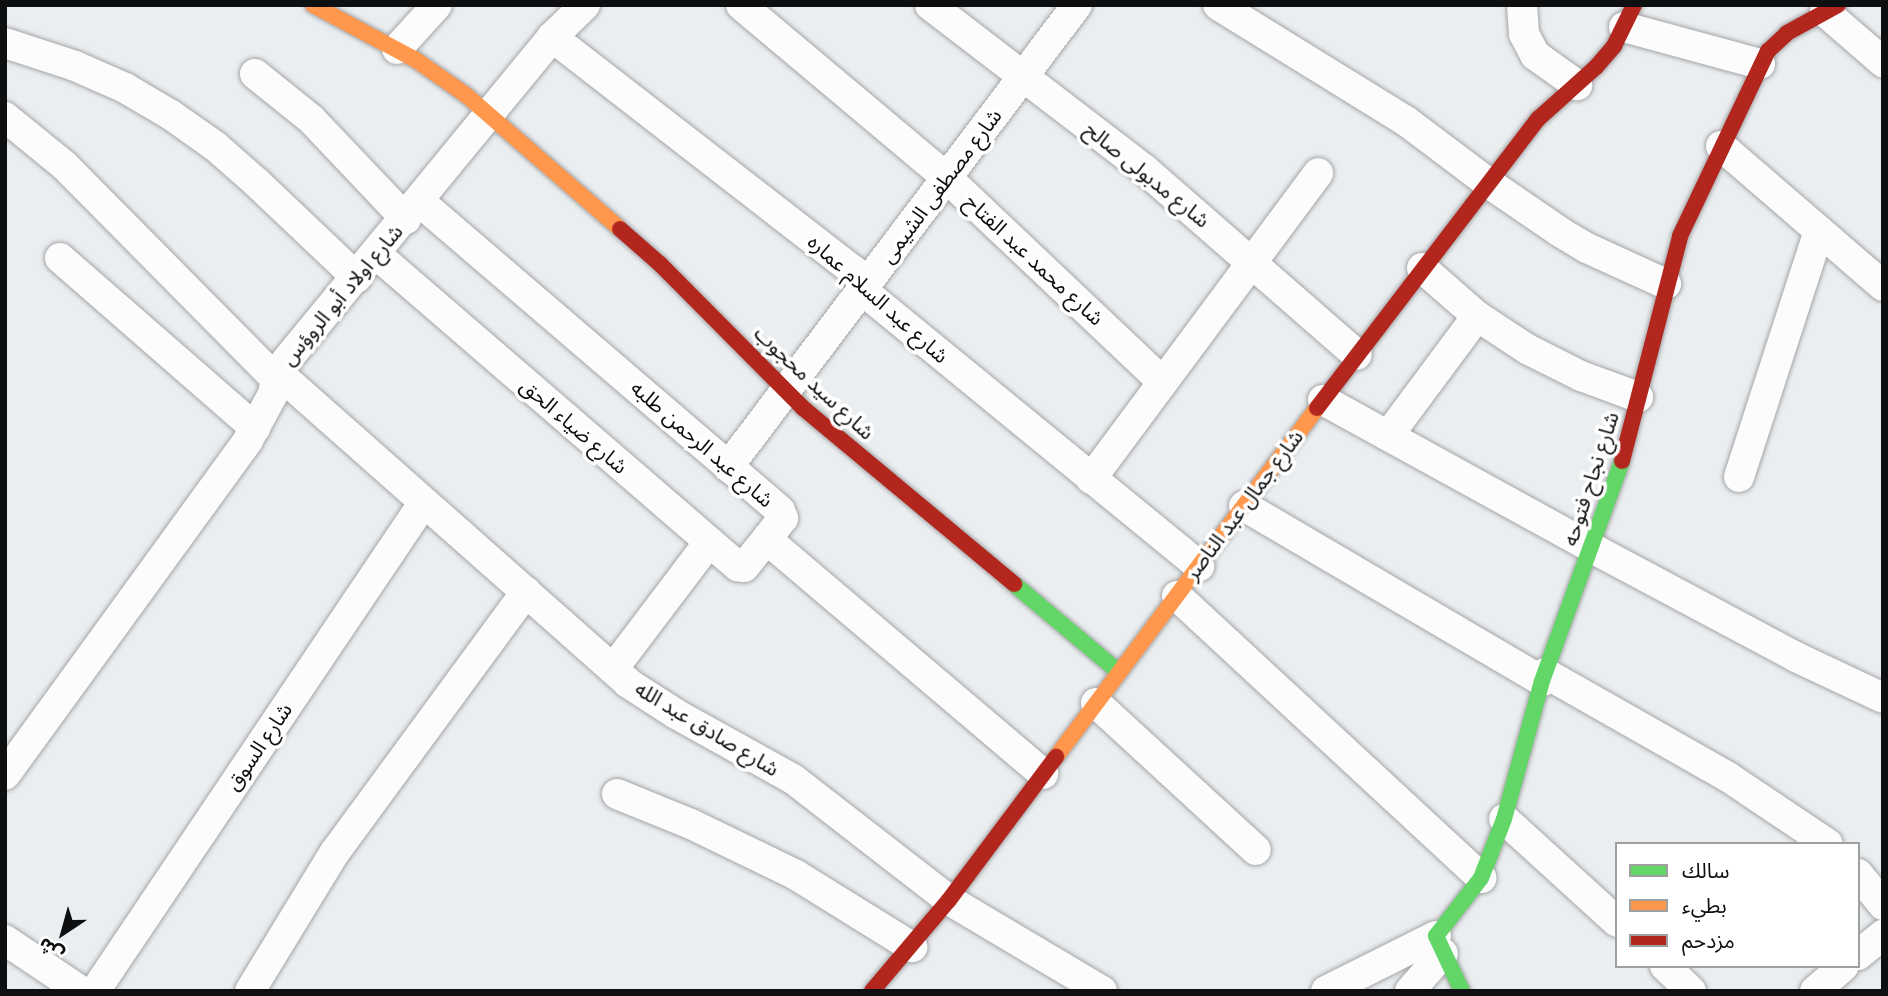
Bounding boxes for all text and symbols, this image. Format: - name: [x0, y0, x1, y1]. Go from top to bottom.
- street label: شارع مصطفى الشيمى: [875, 104, 1007, 268]
- street label: شارع مدبولى صالح: [1079, 117, 1215, 233]
- street label: شارع محمد عبد الفتاح: [959, 189, 1109, 331]
- street label: شارع اولاد أبو الروؤس: [276, 219, 408, 371]
- street label: شارع عبد السلام عماره: [803, 229, 953, 369]
- street label: شارع سيد محجوب: [749, 321, 879, 445]
- street label: شارع ضياء الحق: [515, 373, 633, 479]
- street label: شارع عبد الرحمن طلبه: [625, 375, 779, 513]
- street label: شارع نجاح فتوحه: [1557, 409, 1625, 549]
- street label: شارع جمال عبد الناصر: [1179, 425, 1309, 585]
- street label: شارع صادق عبد الله: [630, 676, 784, 782]
- street label: شارع السوق: [220, 698, 298, 796]
- legend: [1615, 842, 1860, 968]
- text: سالك: [1682, 858, 1729, 883]
- text: بطيء: [1682, 893, 1727, 918]
- north arrow: [28, 898, 98, 968]
- text: مزدحم: [1682, 928, 1735, 953]
- text: ش: [34, 933, 68, 967]

